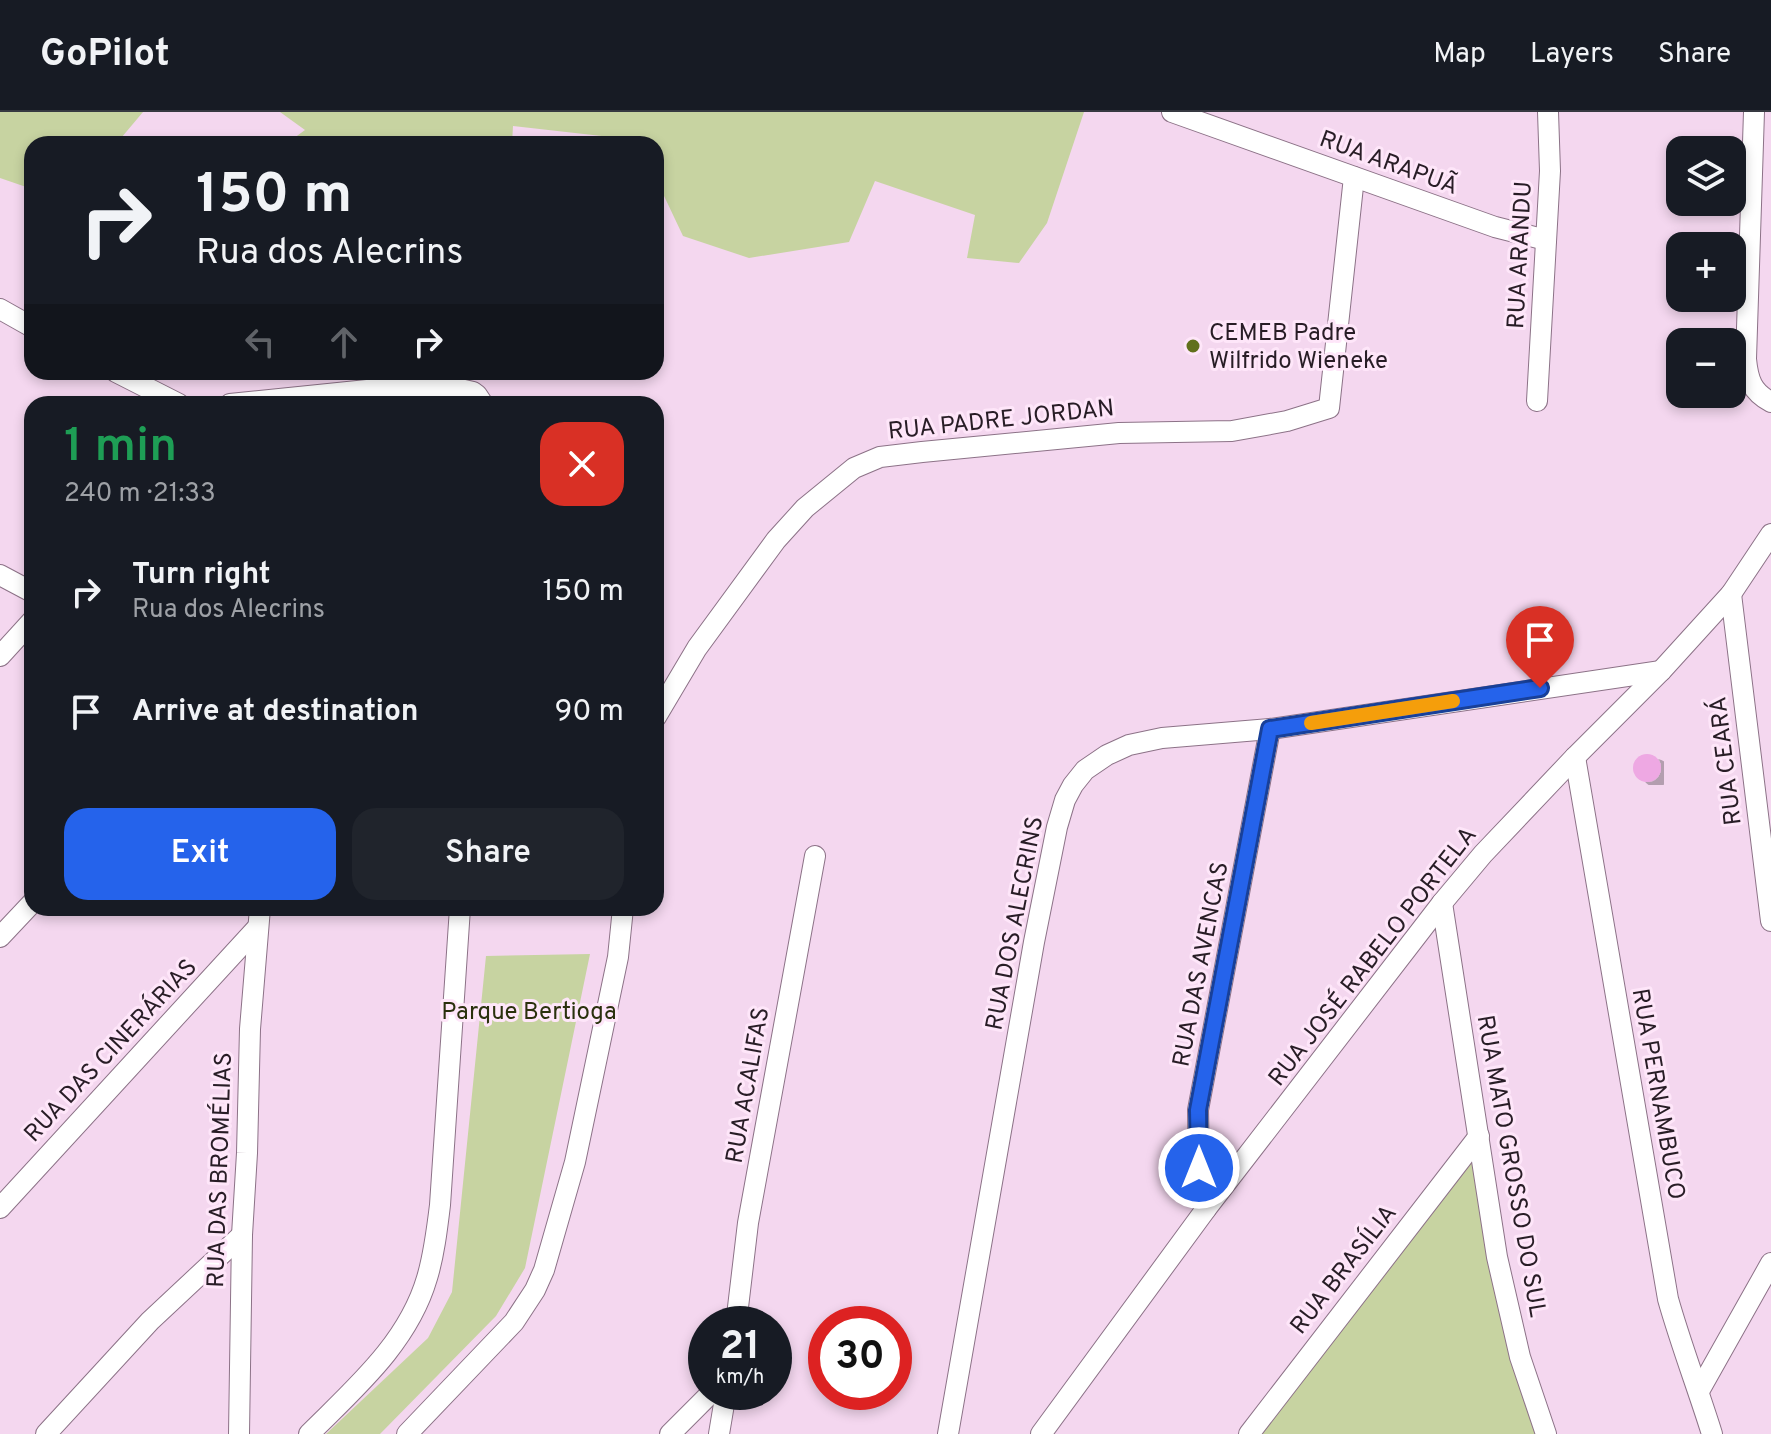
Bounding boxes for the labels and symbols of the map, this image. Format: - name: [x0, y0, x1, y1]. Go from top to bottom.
- street label: RUA ARAPUÃ: [1315, 123, 1462, 203]
- street label: RUA ARANDU: [1502, 180, 1540, 330]
- place label: CEMEB Padre Wilfrido Wieneke: [1209, 319, 1388, 377]
- marker: CEMEB Padre Wilfrido Wieneke: [1184, 337, 1202, 355]
- street label: RUA PADRE JORDAN: [886, 394, 1116, 448]
- pin: [1506, 606, 1574, 688]
- street label: RUA CEARÁ: [1702, 695, 1750, 827]
- street label: RUA DOS ALECRINS: [980, 814, 1051, 1033]
- street label: RUA JOSÉ RABELO PORTELA: [1261, 820, 1484, 1093]
- street label: RUA DAS AVENCAS: [1167, 859, 1237, 1069]
- street label: RUA DAS CINERÁRIAS: [17, 952, 204, 1149]
- street label: RUA PERNAMBUCO: [1624, 986, 1690, 1202]
- park label: Parque Bertioga: [441, 998, 617, 1028]
- street label: RUA ACALIFAS: [720, 1005, 777, 1166]
- street label: RUA MATO GROSSO DO SUL: [1469, 1013, 1551, 1320]
- street label: RUA DAS BROMÉLIAS: [200, 1052, 240, 1288]
- position arrow: [1157, 1126, 1241, 1210]
- street label: RUA BRASÍLIA: [1283, 1198, 1404, 1341]
- speed limit sign: 30: [808, 1306, 912, 1410]

